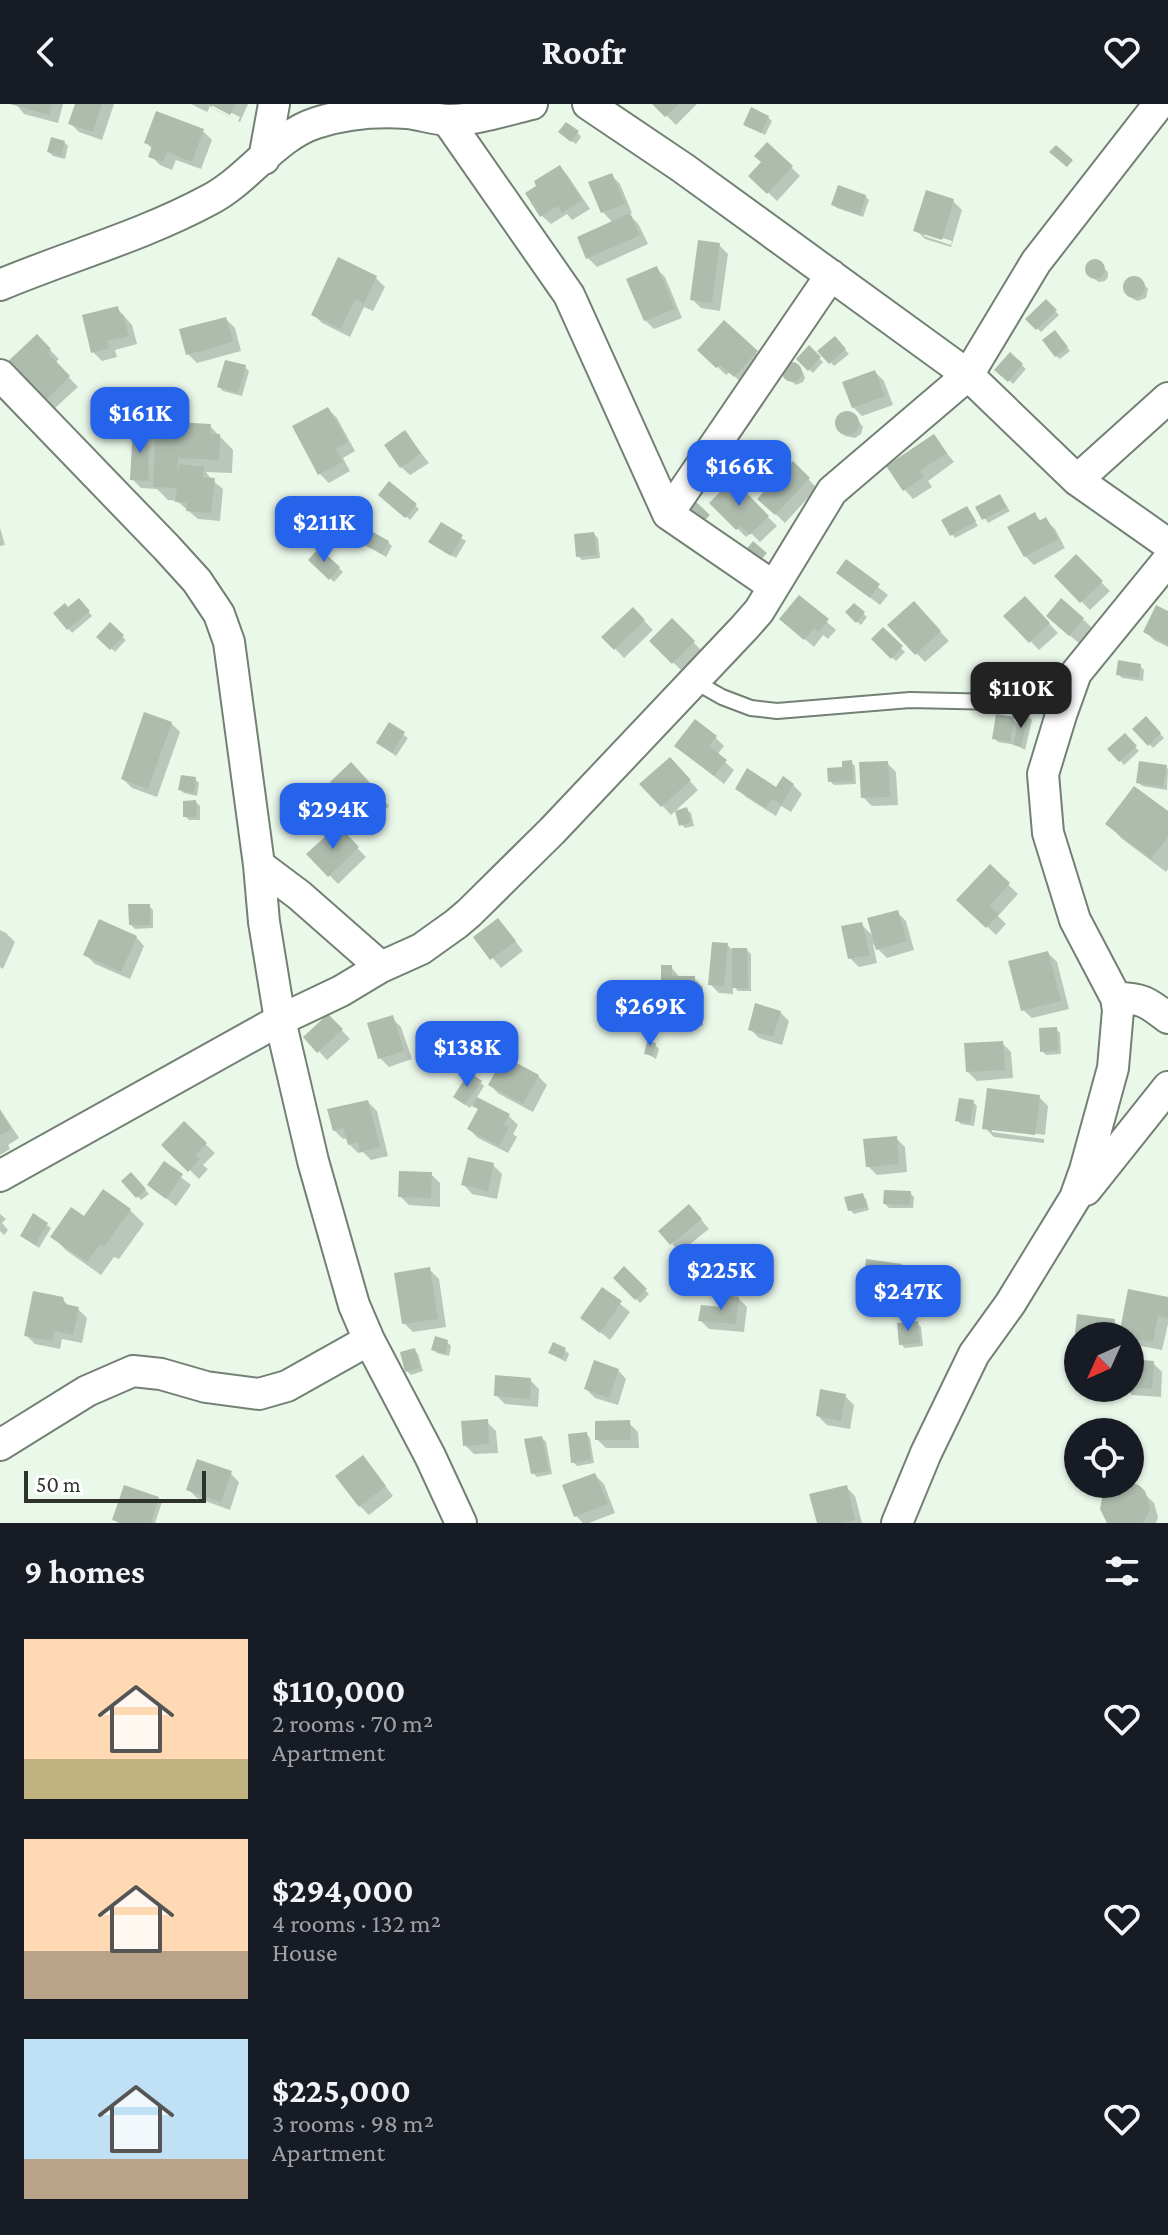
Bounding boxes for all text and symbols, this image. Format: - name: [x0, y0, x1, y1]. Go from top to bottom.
- icon: back: [24, 30, 68, 74]
- icon: heart: [1100, 30, 1144, 74]
- text: Roofr: [542, 32, 626, 72]
- pin: $161K: [84, 387, 196, 455]
- text: $161K: [108, 398, 172, 427]
- pin: $166K: [683, 440, 795, 508]
- text: $166K: [705, 451, 773, 480]
- pin: $211K: [268, 496, 380, 564]
- text: $211K: [293, 507, 355, 536]
- pin: $110K: [965, 662, 1077, 730]
- text: $110K: [989, 673, 1053, 702]
- pin: $294K: [277, 783, 389, 851]
- text: $294K: [298, 794, 368, 823]
- pin: $269K: [594, 980, 706, 1048]
- text: $269K: [615, 991, 685, 1020]
- pin: $138K: [411, 1021, 523, 1089]
- text: $138K: [433, 1032, 501, 1061]
- pin: $225K: [665, 1244, 777, 1312]
- text: $225K: [687, 1255, 755, 1284]
- pin: $247K: [852, 1265, 964, 1333]
- text: $247K: [874, 1276, 942, 1305]
- north arrow: [1064, 1322, 1144, 1402]
- map controls: [1064, 1322, 1144, 1498]
- button: locate: [1064, 1418, 1144, 1498]
- scale bar: [24, 1467, 206, 1503]
- text: 50 m: [36, 1472, 81, 1497]
- icon: filters: [1100, 1549, 1144, 1593]
- text: 9 homes: [24, 1553, 145, 1590]
- icon: home: [88, 1671, 184, 1767]
- text: $110,000: [272, 1672, 405, 1709]
- icon: heart: [1100, 1697, 1144, 1741]
- text: 2 rooms · 70 m²: [272, 1709, 433, 1738]
- text: Apartment: [272, 1738, 385, 1767]
- icon: home: [88, 1871, 184, 1967]
- text: $294,000: [272, 1872, 414, 1909]
- icon: heart: [1100, 1897, 1144, 1941]
- text: 4 rooms · 132 m²: [272, 1909, 441, 1938]
- text: House: [272, 1938, 337, 1967]
- icon: home: [88, 2071, 184, 2167]
- text: $225,000: [272, 2072, 411, 2109]
- icon: heart: [1100, 2097, 1144, 2141]
- text: 3 rooms · 98 m²: [272, 2109, 434, 2138]
- text: Apartment: [272, 2138, 385, 2167]

